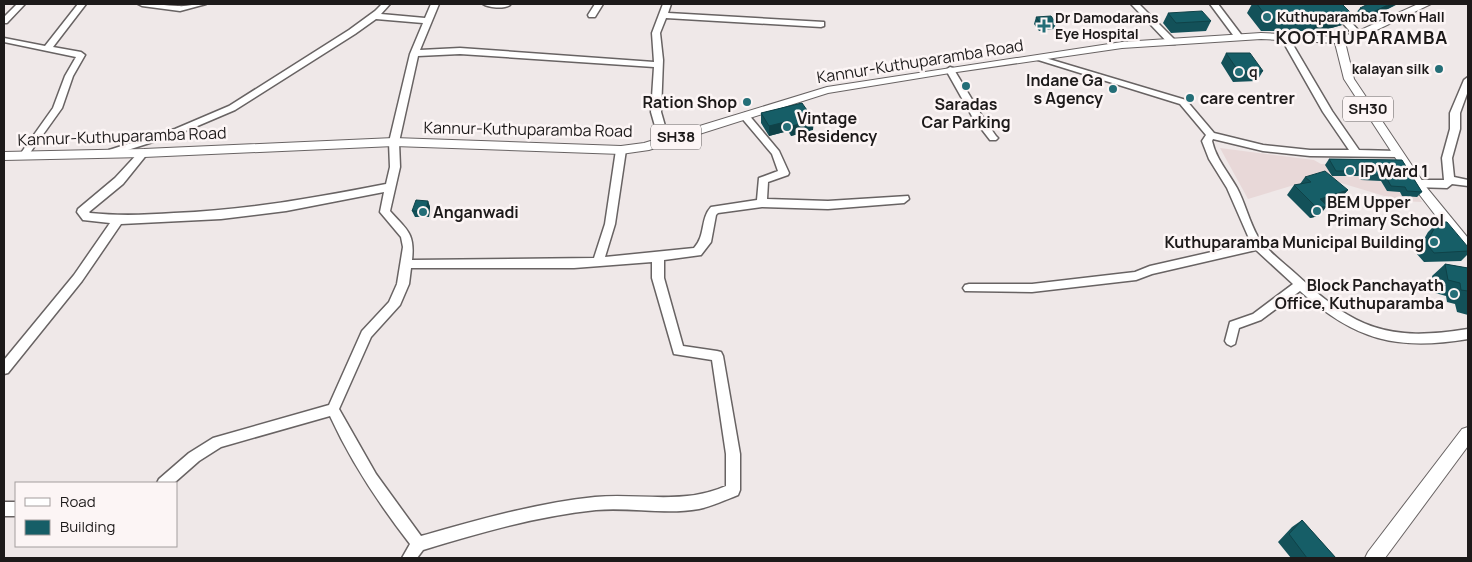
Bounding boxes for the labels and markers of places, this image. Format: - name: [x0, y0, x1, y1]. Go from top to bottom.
- place label: Kuthuparamba Town Hall: [1277, 7, 1445, 26]
- place label: Dr Damodarans Eye Hospital: [1055, 8, 1159, 43]
- marker: Kuthuparamba Town Hall: [1261, 11, 1273, 23]
- marker: Dr Damodarans Eye Hospital: [1037, 19, 1051, 33]
- place label: kalayan silk: [1352, 59, 1429, 78]
- place label: q: [1249, 62, 1258, 81]
- marker: kalayan silk: [1433, 63, 1445, 75]
- marker: q: [1233, 66, 1245, 78]
- place label: Indane Ga s Agency: [1026, 69, 1103, 109]
- marker: Saradas Car Parking: [960, 80, 972, 92]
- marker: Indane Ga s Agency: [1107, 83, 1119, 95]
- place label: care centrer: [1200, 87, 1295, 109]
- place label: Ration Shop: [642, 91, 737, 113]
- marker: care centrer: [1184, 92, 1196, 104]
- place label: Saradas Car Parking: [921, 93, 1011, 133]
- marker: Ration Shop: [741, 96, 753, 108]
- place label: Vintage Residency: [797, 107, 877, 147]
- marker: Vintage Residency: [781, 121, 793, 133]
- place label: IP Ward 1: [1360, 160, 1428, 182]
- marker: IP Ward 1: [1344, 165, 1356, 177]
- place label: BEM Upper Primary School: [1327, 191, 1444, 231]
- place label: Anganwadi: [433, 201, 519, 223]
- marker: BEM Upper Primary School: [1311, 205, 1323, 217]
- marker: Anganwadi: [417, 206, 429, 218]
- place label: Kuthuparamba Municipal Building: [1164, 231, 1424, 253]
- marker: Kuthuparamba Municipal Building: [1428, 236, 1440, 248]
- place label: Block Panchayath Office, Kuthuparamba: [1275, 274, 1444, 314]
- marker: Block Panchayath Office, Kuthuparamba: [1448, 288, 1460, 300]

